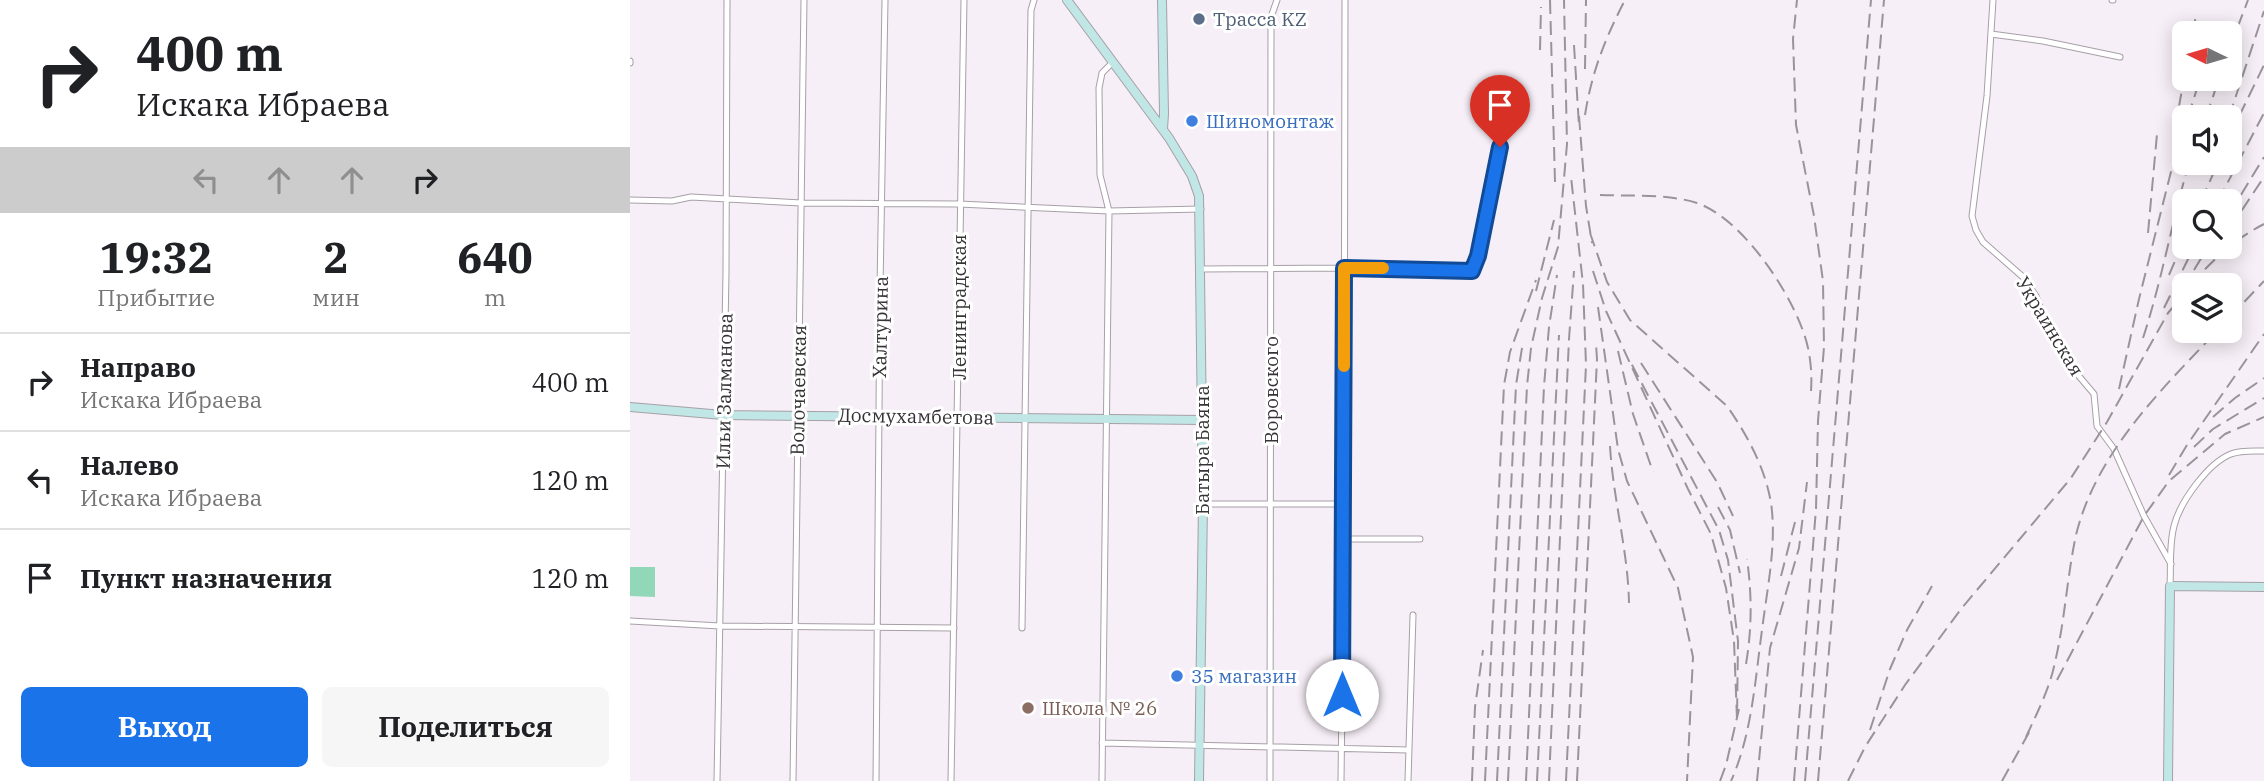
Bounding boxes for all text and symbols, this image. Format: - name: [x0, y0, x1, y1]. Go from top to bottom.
- place label: Трасса KZ: [1213, 7, 1307, 31]
- marker: Трасса KZ: [1191, 11, 1207, 27]
- text: 400 m: [136, 21, 283, 84]
- north arrow: [2172, 21, 2242, 91]
- map controls: [2172, 21, 2242, 343]
- icon: right: [21, 28, 112, 119]
- pin: [1470, 75, 1530, 147]
- text: Искака Ибраева: [136, 83, 390, 125]
- icon: arrive: [1481, 86, 1519, 124]
- button: sound: [2172, 105, 2242, 175]
- place label: Шиномонтаж: [1206, 109, 1334, 133]
- marker: Шиномонтаж: [1184, 113, 1200, 129]
- icon: left: [187, 161, 225, 199]
- icon: ahead: [260, 161, 298, 199]
- icon: ahead: [333, 161, 371, 199]
- icon: right: [406, 161, 444, 199]
- button: search: [2172, 189, 2242, 259]
- text: 19:32: [99, 230, 213, 285]
- text: 2: [324, 230, 349, 285]
- text: 640: [457, 230, 533, 285]
- street label: Ленинградская: [947, 234, 971, 380]
- street label: Украинская: [2011, 272, 2089, 380]
- button: layers: [2172, 273, 2242, 343]
- street label: Халтурина: [867, 276, 893, 378]
- text: Прибытие: [97, 282, 215, 312]
- text: мин: [312, 282, 360, 312]
- text: m: [484, 282, 506, 312]
- street label: Ильи Залманова: [711, 313, 737, 469]
- street label: Волочаевская: [785, 324, 811, 456]
- street label: Воровского: [1259, 336, 1283, 444]
- text: Направо: [80, 350, 196, 384]
- icon: right: [21, 363, 59, 401]
- text: 400 m: [531, 365, 609, 399]
- text: Искака Ибраева: [80, 384, 262, 414]
- street label: Батыра Баяна: [1190, 385, 1214, 515]
- street label: Досмухамбетова: [838, 403, 994, 429]
- text: Налево: [80, 448, 179, 482]
- icon: left: [21, 461, 59, 499]
- text: 120 m: [531, 463, 609, 497]
- text: Искака Ибраева: [80, 482, 262, 512]
- icon: arrive: [21, 559, 59, 597]
- text: Пункт назначения: [80, 561, 332, 595]
- text: 120 m: [531, 561, 609, 595]
- position arrow: [1305, 658, 1379, 732]
- place label: 35 магазин: [1191, 664, 1297, 688]
- marker: 35 магазин: [1169, 668, 1185, 684]
- button: Выход: [21, 687, 308, 767]
- button: Поделиться: [322, 687, 609, 767]
- place label: Школа № 26: [1042, 696, 1157, 720]
- marker: Школа № 26: [1020, 700, 1036, 716]

